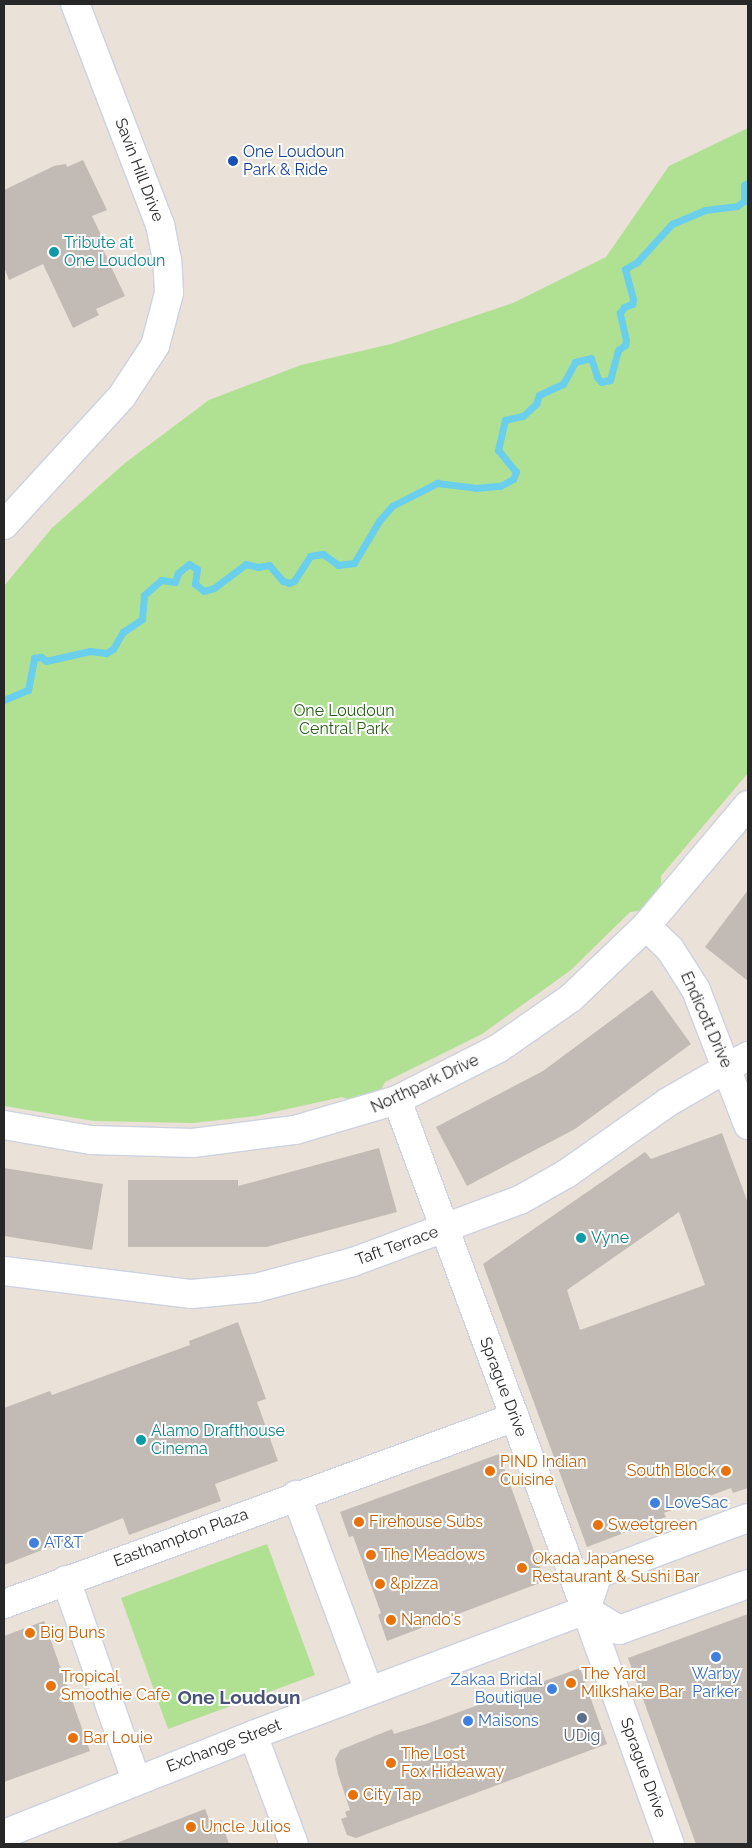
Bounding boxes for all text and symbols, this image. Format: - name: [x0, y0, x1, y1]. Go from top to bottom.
- street label: Savin Hill Drive: [110, 115, 168, 225]
- place label: One Loudoun Park & Ride: [243, 142, 344, 180]
- marker: One Loudoun Park & Ride: [227, 155, 239, 167]
- place label: Tribute at One Loudoun: [64, 233, 165, 271]
- marker: Tribute at One Loudoun: [48, 246, 60, 258]
- park label: One Loudoun Central Park: [293, 701, 395, 739]
- street label: Endicott Drive: [676, 969, 736, 1071]
- street label: Northpark Drive: [368, 1051, 482, 1117]
- street label: Taft Terrace: [353, 1222, 441, 1270]
- place label: Vyne: [591, 1228, 629, 1248]
- marker: Vyne: [575, 1232, 587, 1244]
- street label: Sprague Drive: [475, 1335, 531, 1439]
- place label: Alamo Drafthouse Cinema: [151, 1421, 285, 1459]
- marker: Alamo Drafthouse Cinema: [135, 1434, 147, 1446]
- place label: PIND Indian Cuisine: [500, 1452, 587, 1490]
- place label: South Block: [627, 1461, 716, 1481]
- marker: PIND Indian Cuisine: [484, 1465, 496, 1477]
- marker: South Block: [720, 1465, 732, 1477]
- place label: LoveSac: [665, 1493, 728, 1513]
- marker: LoveSac: [649, 1497, 661, 1509]
- street label: Easthampton Plaza: [111, 1505, 251, 1571]
- place label: Firehouse Subs: [369, 1512, 483, 1532]
- place label: Sweetgreen: [608, 1515, 697, 1535]
- marker: Firehouse Subs: [353, 1516, 365, 1528]
- marker: Sweetgreen: [592, 1519, 604, 1531]
- place label: AT&T: [44, 1533, 83, 1553]
- marker: AT&T: [28, 1537, 40, 1549]
- place label: The Meadows: [381, 1545, 485, 1565]
- marker: The Meadows: [365, 1549, 377, 1561]
- place label: Okada Japanese Restaurant & Sushi Bar: [532, 1549, 699, 1587]
- marker: Okada Japanese Restaurant & Sushi Bar: [516, 1562, 528, 1574]
- place label: &pizza: [390, 1574, 438, 1594]
- marker: &pizza: [374, 1578, 386, 1590]
- place label: Nando's: [401, 1610, 461, 1630]
- marker: Nando's: [385, 1614, 397, 1626]
- place label: Big Buns: [40, 1623, 105, 1643]
- marker: Big Buns: [24, 1627, 36, 1639]
- marker: Warby Parker: [710, 1651, 722, 1663]
- place label: The Yard Milkshake Bar: [581, 1664, 684, 1702]
- place label: Warby Parker: [692, 1664, 740, 1702]
- place label: Tropical Smoothie Cafe: [61, 1667, 170, 1705]
- place label: Zakaa Bridal Boutique: [450, 1670, 542, 1708]
- marker: The Yard Milkshake Bar: [565, 1677, 577, 1689]
- marker: Tropical Smoothie Cafe: [45, 1680, 57, 1692]
- marker: Zakaa Bridal Boutique: [546, 1683, 558, 1695]
- district label: One Loudoun: [178, 1687, 300, 1709]
- place label: Maisons: [478, 1711, 538, 1731]
- marker: UDig: [576, 1712, 588, 1724]
- street label: Exchange Street: [164, 1715, 284, 1777]
- marker: Maisons: [462, 1715, 474, 1727]
- street label: Sprague Drive: [616, 1715, 670, 1821]
- place label: UDig: [564, 1726, 600, 1746]
- place label: Bar Louie: [83, 1728, 153, 1748]
- marker: Bar Louie: [67, 1732, 79, 1744]
- place label: The Lost Fox Hideaway: [401, 1744, 504, 1782]
- marker: The Lost Fox Hideaway: [385, 1757, 397, 1769]
- place label: City Tap: [363, 1785, 422, 1805]
- marker: City Tap: [347, 1789, 359, 1801]
- place label: Uncle Julios: [201, 1817, 291, 1837]
- marker: Uncle Julios: [185, 1821, 197, 1833]

